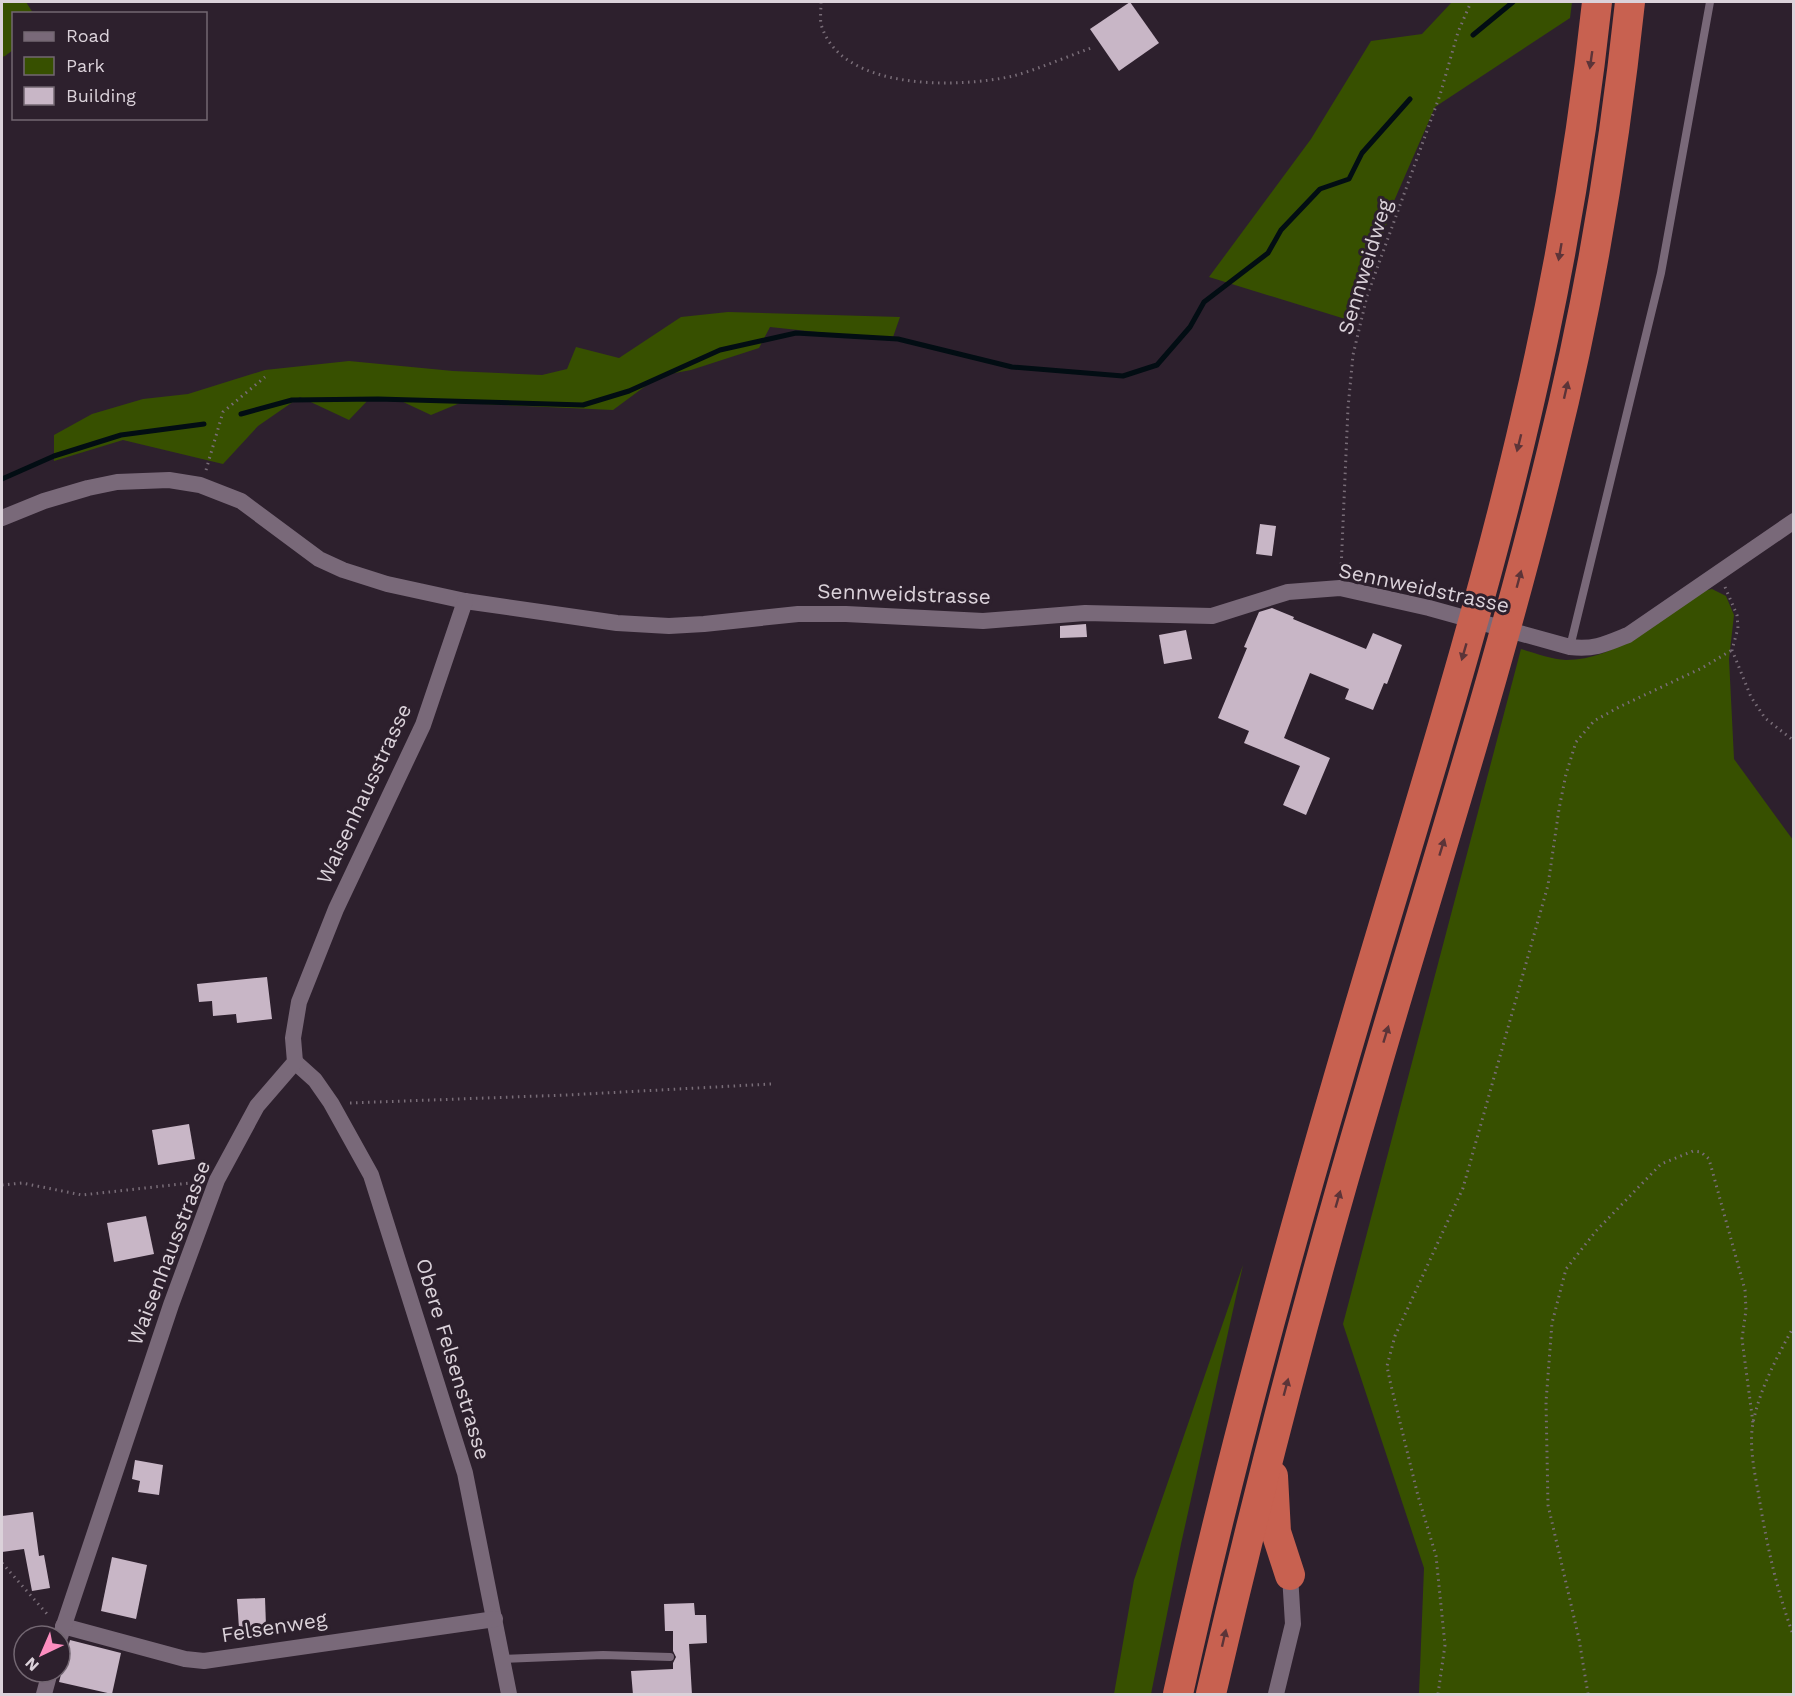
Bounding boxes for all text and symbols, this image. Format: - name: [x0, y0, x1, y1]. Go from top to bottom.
- legend: [12, 12, 207, 120]
- text: Road: [66, 25, 110, 46]
- one-way arrow: [1586, 50, 1595, 69]
- text: Park: [66, 55, 105, 76]
- text: Building: [66, 85, 136, 106]
- street label: Sennweidweg: [1332, 195, 1397, 337]
- one-way arrow: [1555, 243, 1564, 262]
- one-way arrow: [1562, 380, 1572, 399]
- one-way arrow: [1514, 434, 1524, 452]
- street label: Sennweidstrasse: [1337, 557, 1512, 618]
- one-way arrow: [1515, 570, 1524, 588]
- street label: Sennweidstrasse: [817, 578, 991, 609]
- one-way arrow: [1459, 643, 1468, 661]
- street label: Waisenhausstrasse: [311, 700, 416, 888]
- one-way arrow: [1438, 838, 1447, 856]
- one-way arrow: [1382, 1025, 1391, 1043]
- street label: Waisenhausstrasse: [122, 1157, 215, 1349]
- one-way arrow: [1334, 1190, 1343, 1208]
- street label: Obere Felsenstrasse: [411, 1255, 496, 1462]
- one-way arrow: [1282, 1377, 1292, 1396]
- street label: Felsenweg: [219, 1606, 329, 1647]
- north arrow: [12, 1624, 72, 1684]
- one-way arrow: [1220, 1628, 1230, 1647]
- text: N: [21, 1653, 43, 1675]

